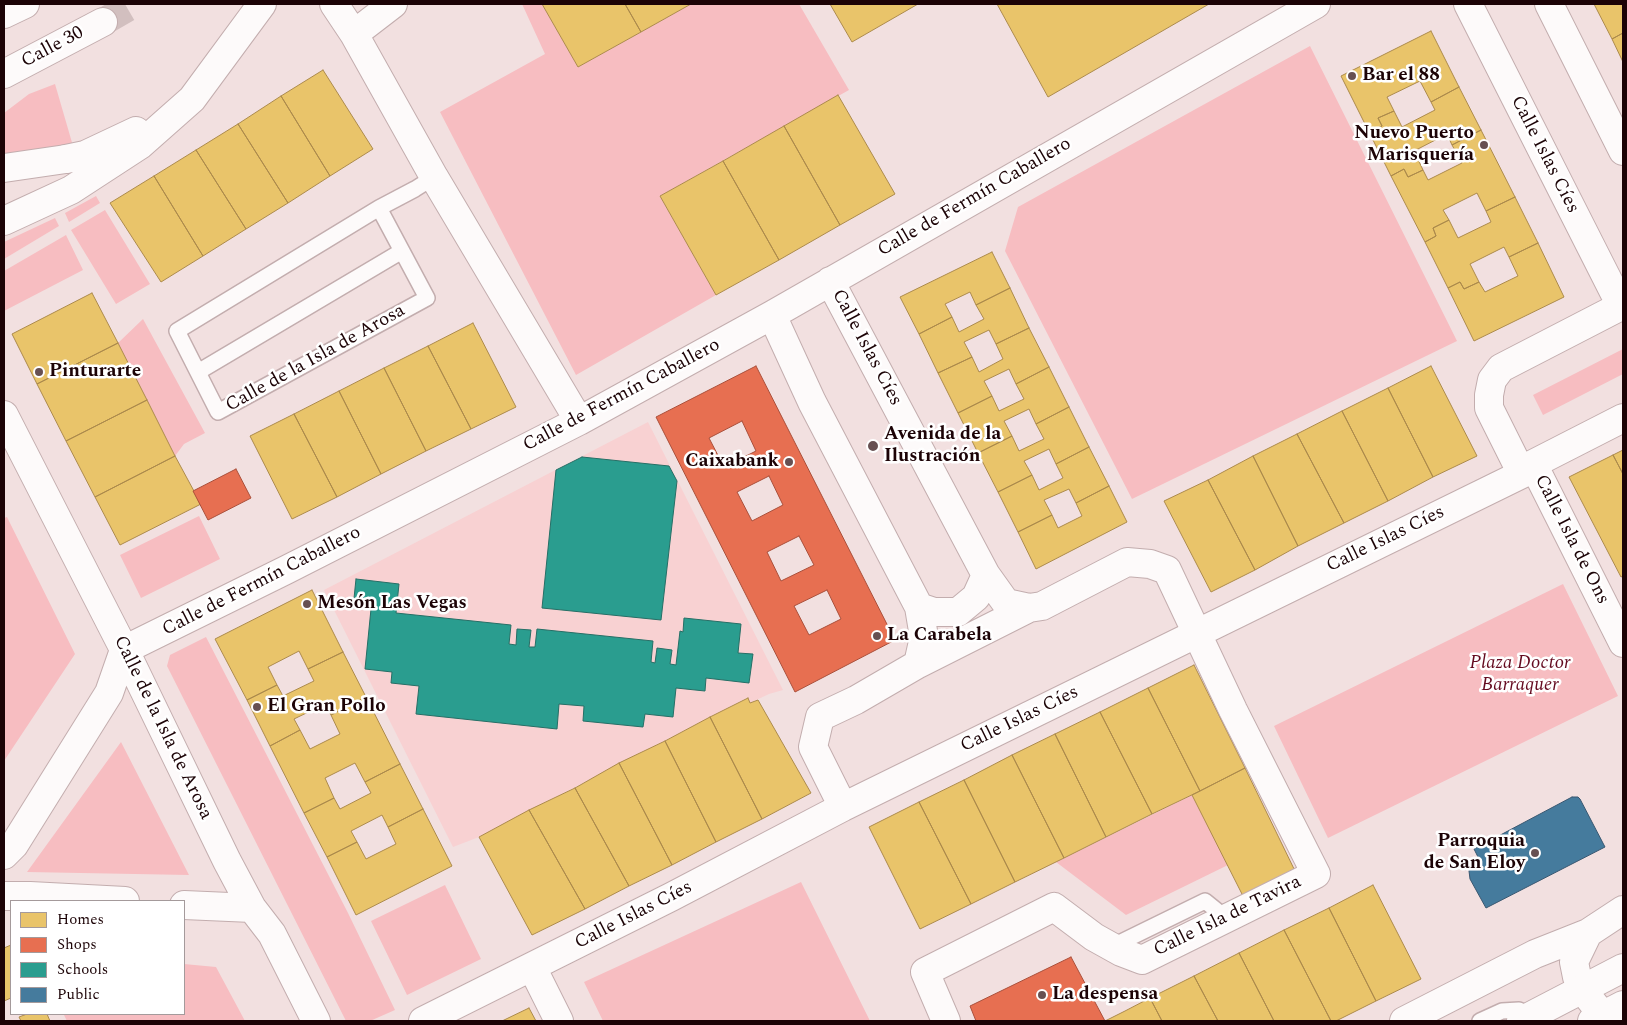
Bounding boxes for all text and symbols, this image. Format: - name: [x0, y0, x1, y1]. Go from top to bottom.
- street label: Calle 30: [18, 22, 88, 74]
- place label: Bar el 88: [1362, 65, 1440, 87]
- marker: Bar el 88: [1346, 70, 1358, 82]
- street label: Calle Islas Cíes: [1505, 92, 1583, 218]
- place label: Nuevo Puerto Marisquería: [1354, 123, 1474, 167]
- street label: Calle de Fermín Caballero: [874, 133, 1076, 263]
- marker: Nuevo Puerto Marisquería: [1478, 139, 1490, 151]
- street label: Calle Islas Cíes: [826, 286, 906, 410]
- street label: Calle de la Isla de Arosa: [222, 300, 410, 418]
- street label: Calle de Fermín Caballero: [520, 334, 724, 458]
- place label: Pinturarte: [49, 361, 141, 383]
- marker: Pinturarte: [33, 366, 45, 378]
- place label: Avenida de la Ilustración: [884, 424, 1001, 468]
- marker: Avenida de la Ilustración: [866, 439, 880, 453]
- place label: Caixabank: [685, 451, 779, 473]
- marker: Caixabank: [783, 456, 795, 468]
- street label: Calle Isla de Ons: [1528, 471, 1614, 609]
- street label: Calle Islas Cíes: [1323, 502, 1449, 578]
- street label: Calle de Fermín Caballero: [159, 522, 365, 642]
- place label: Mesón Las Vegas: [317, 593, 467, 615]
- marker: Mesón Las Vegas: [301, 598, 313, 610]
- place label: La Carabela: [887, 625, 992, 647]
- marker: La Carabela: [871, 630, 883, 642]
- street label: Calle de la Isla de Arosa: [108, 632, 216, 824]
- park label: Plaza Doctor Barraquer: [1469, 653, 1571, 697]
- street label: Calle Islas Cíes: [957, 682, 1083, 758]
- place label: El Gran Pollo: [267, 696, 386, 718]
- marker: El Gran Pollo: [251, 701, 263, 713]
- place label: Parroquia de San Eloy: [1424, 831, 1525, 875]
- marker: Parroquia de San Eloy: [1529, 847, 1541, 859]
- street label: Calle Isla de Tavira: [1150, 871, 1306, 963]
- street label: Calle Islas Cíes: [571, 877, 697, 955]
- legend: [10, 900, 185, 1015]
- text: Homes: [57, 908, 104, 931]
- text: Shops: [57, 933, 97, 956]
- text: Schools: [57, 958, 108, 981]
- text: Public: [57, 983, 100, 1006]
- place label: La despensa: [1052, 984, 1158, 1006]
- marker: La despensa: [1036, 989, 1048, 1001]

